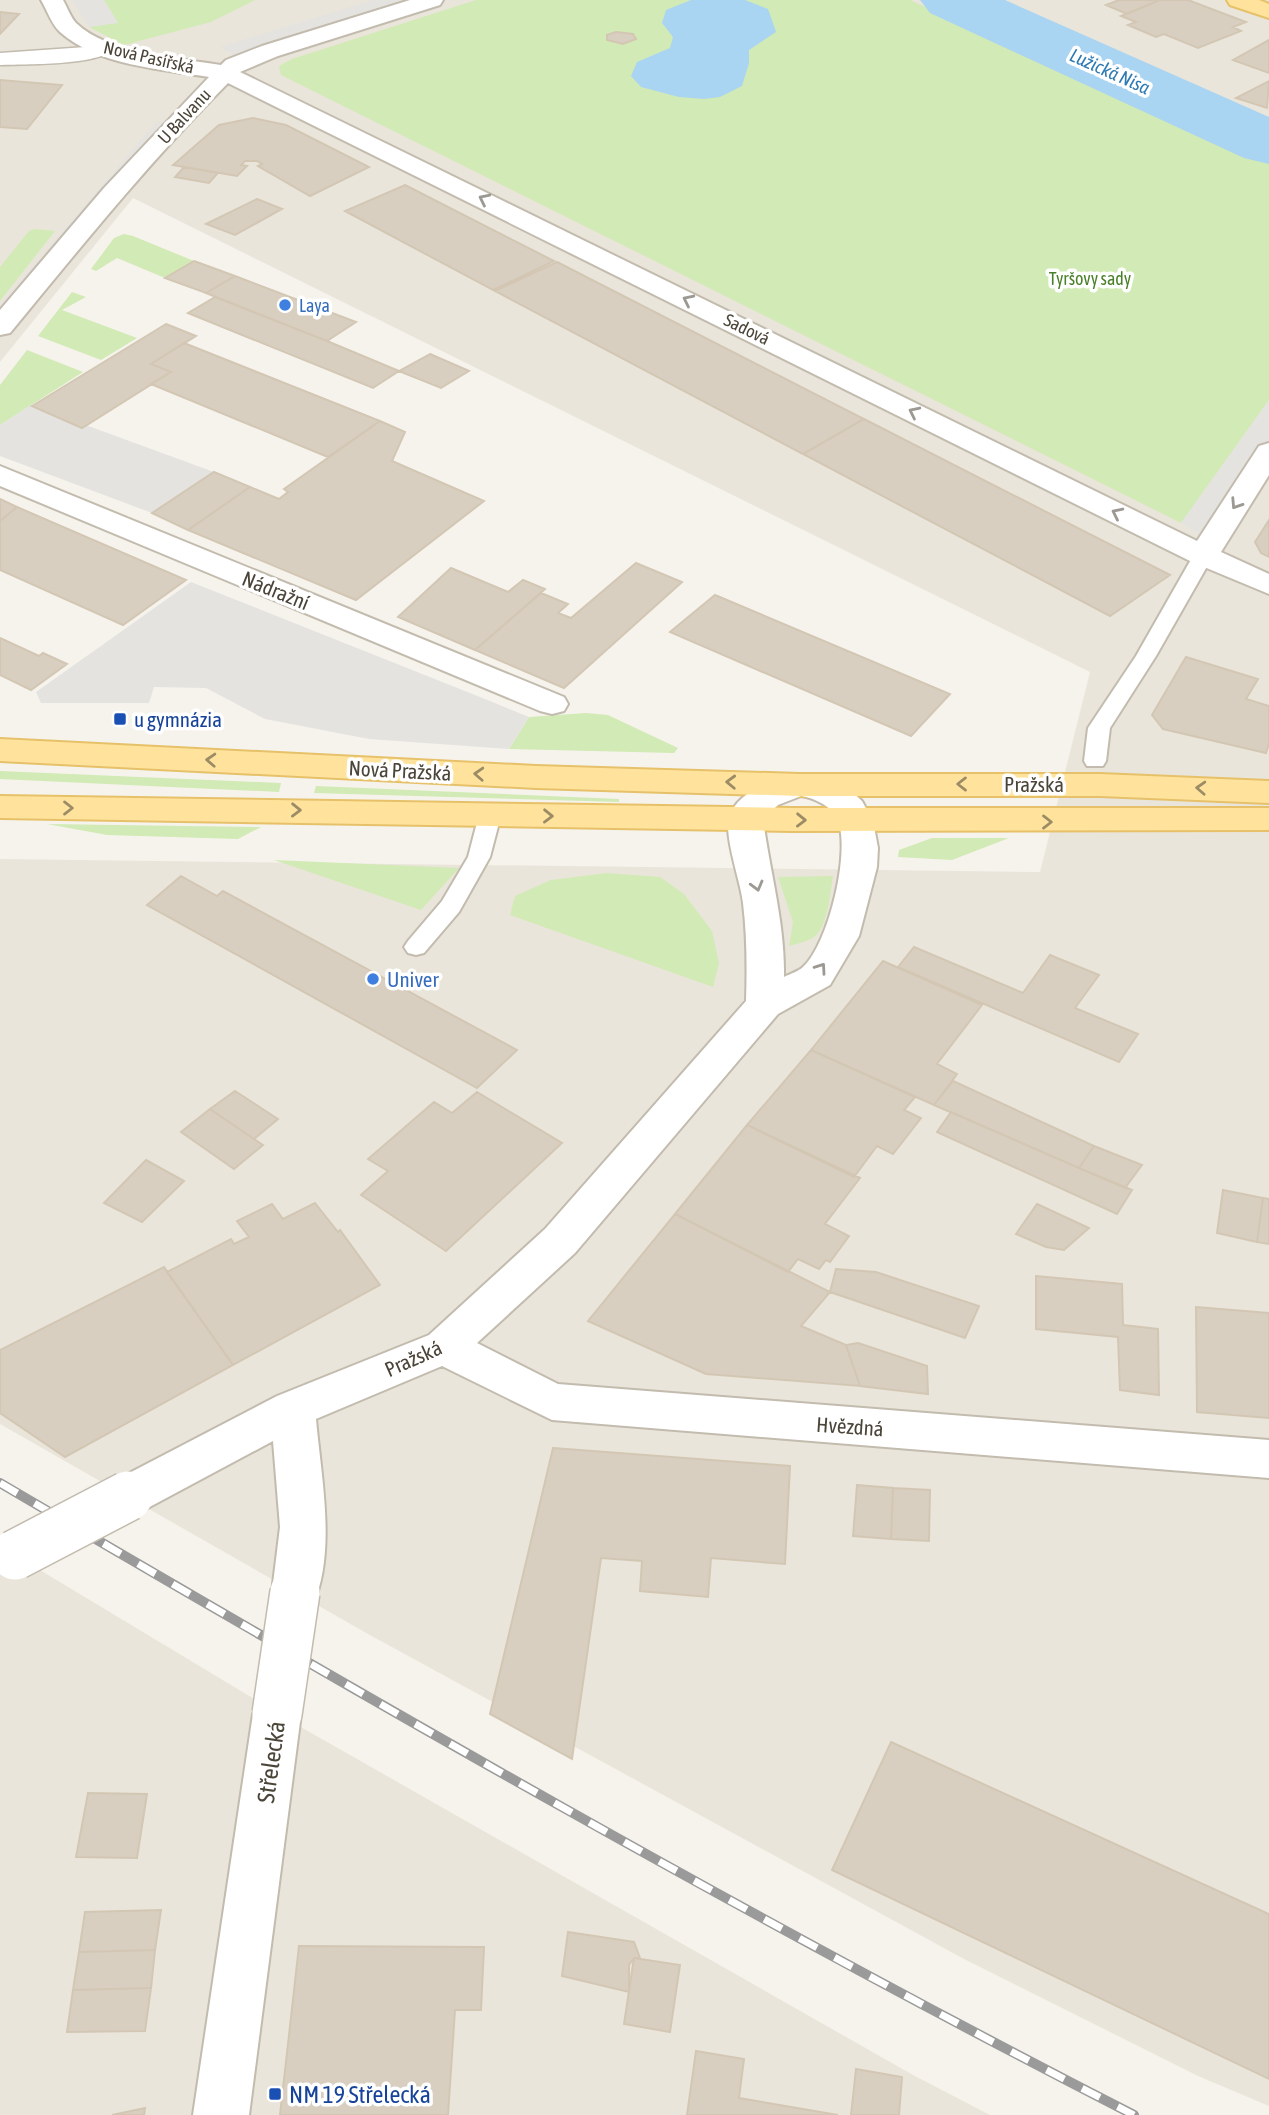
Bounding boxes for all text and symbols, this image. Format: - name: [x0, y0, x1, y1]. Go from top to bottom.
- street label: Nová Pasířská: [102, 36, 196, 78]
- water label: Lužická Nisa: [1067, 44, 1154, 98]
- street label: U Balvanu: [153, 84, 215, 148]
- one-way arrow: [479, 193, 491, 207]
- park label: Tyršovy sady: [1049, 268, 1131, 289]
- place label: Laya: [299, 295, 330, 316]
- one-way arrow: [683, 295, 695, 309]
- marker: Laya: [277, 297, 293, 313]
- street label: Sadová: [721, 309, 773, 349]
- one-way arrow: [909, 407, 921, 421]
- one-way arrow: [1231, 496, 1244, 509]
- one-way arrow: [1112, 508, 1124, 522]
- street label: Nádražní: [239, 566, 313, 614]
- place label: u gymnázia: [134, 707, 222, 731]
- marker: u gymnázia: [112, 711, 128, 727]
- one-way arrow: [205, 752, 216, 767]
- street label: Nová Pražská: [348, 755, 452, 785]
- one-way arrow: [474, 767, 485, 782]
- street label: Pražská: [1004, 772, 1064, 796]
- one-way arrow: [725, 775, 736, 790]
- one-way arrow: [957, 776, 967, 792]
- one-way arrow: [1195, 781, 1206, 796]
- one-way arrow: [63, 800, 74, 816]
- one-way arrow: [290, 802, 301, 817]
- one-way arrow: [543, 808, 553, 824]
- one-way arrow: [796, 812, 807, 828]
- one-way arrow: [1042, 814, 1052, 830]
- one-way arrow: [749, 880, 763, 892]
- one-way arrow: [813, 963, 825, 976]
- place label: Univer: [387, 967, 439, 991]
- marker: Univer: [365, 971, 381, 987]
- street label: Pražská: [381, 1335, 445, 1381]
- street label: Hvězdná: [816, 1412, 884, 1440]
- street label: Střelecká: [252, 1719, 290, 1805]
- place label: NM 19 Střelecká: [289, 2081, 431, 2108]
- marker: NM 19 Střelecká: [267, 2086, 283, 2102]

